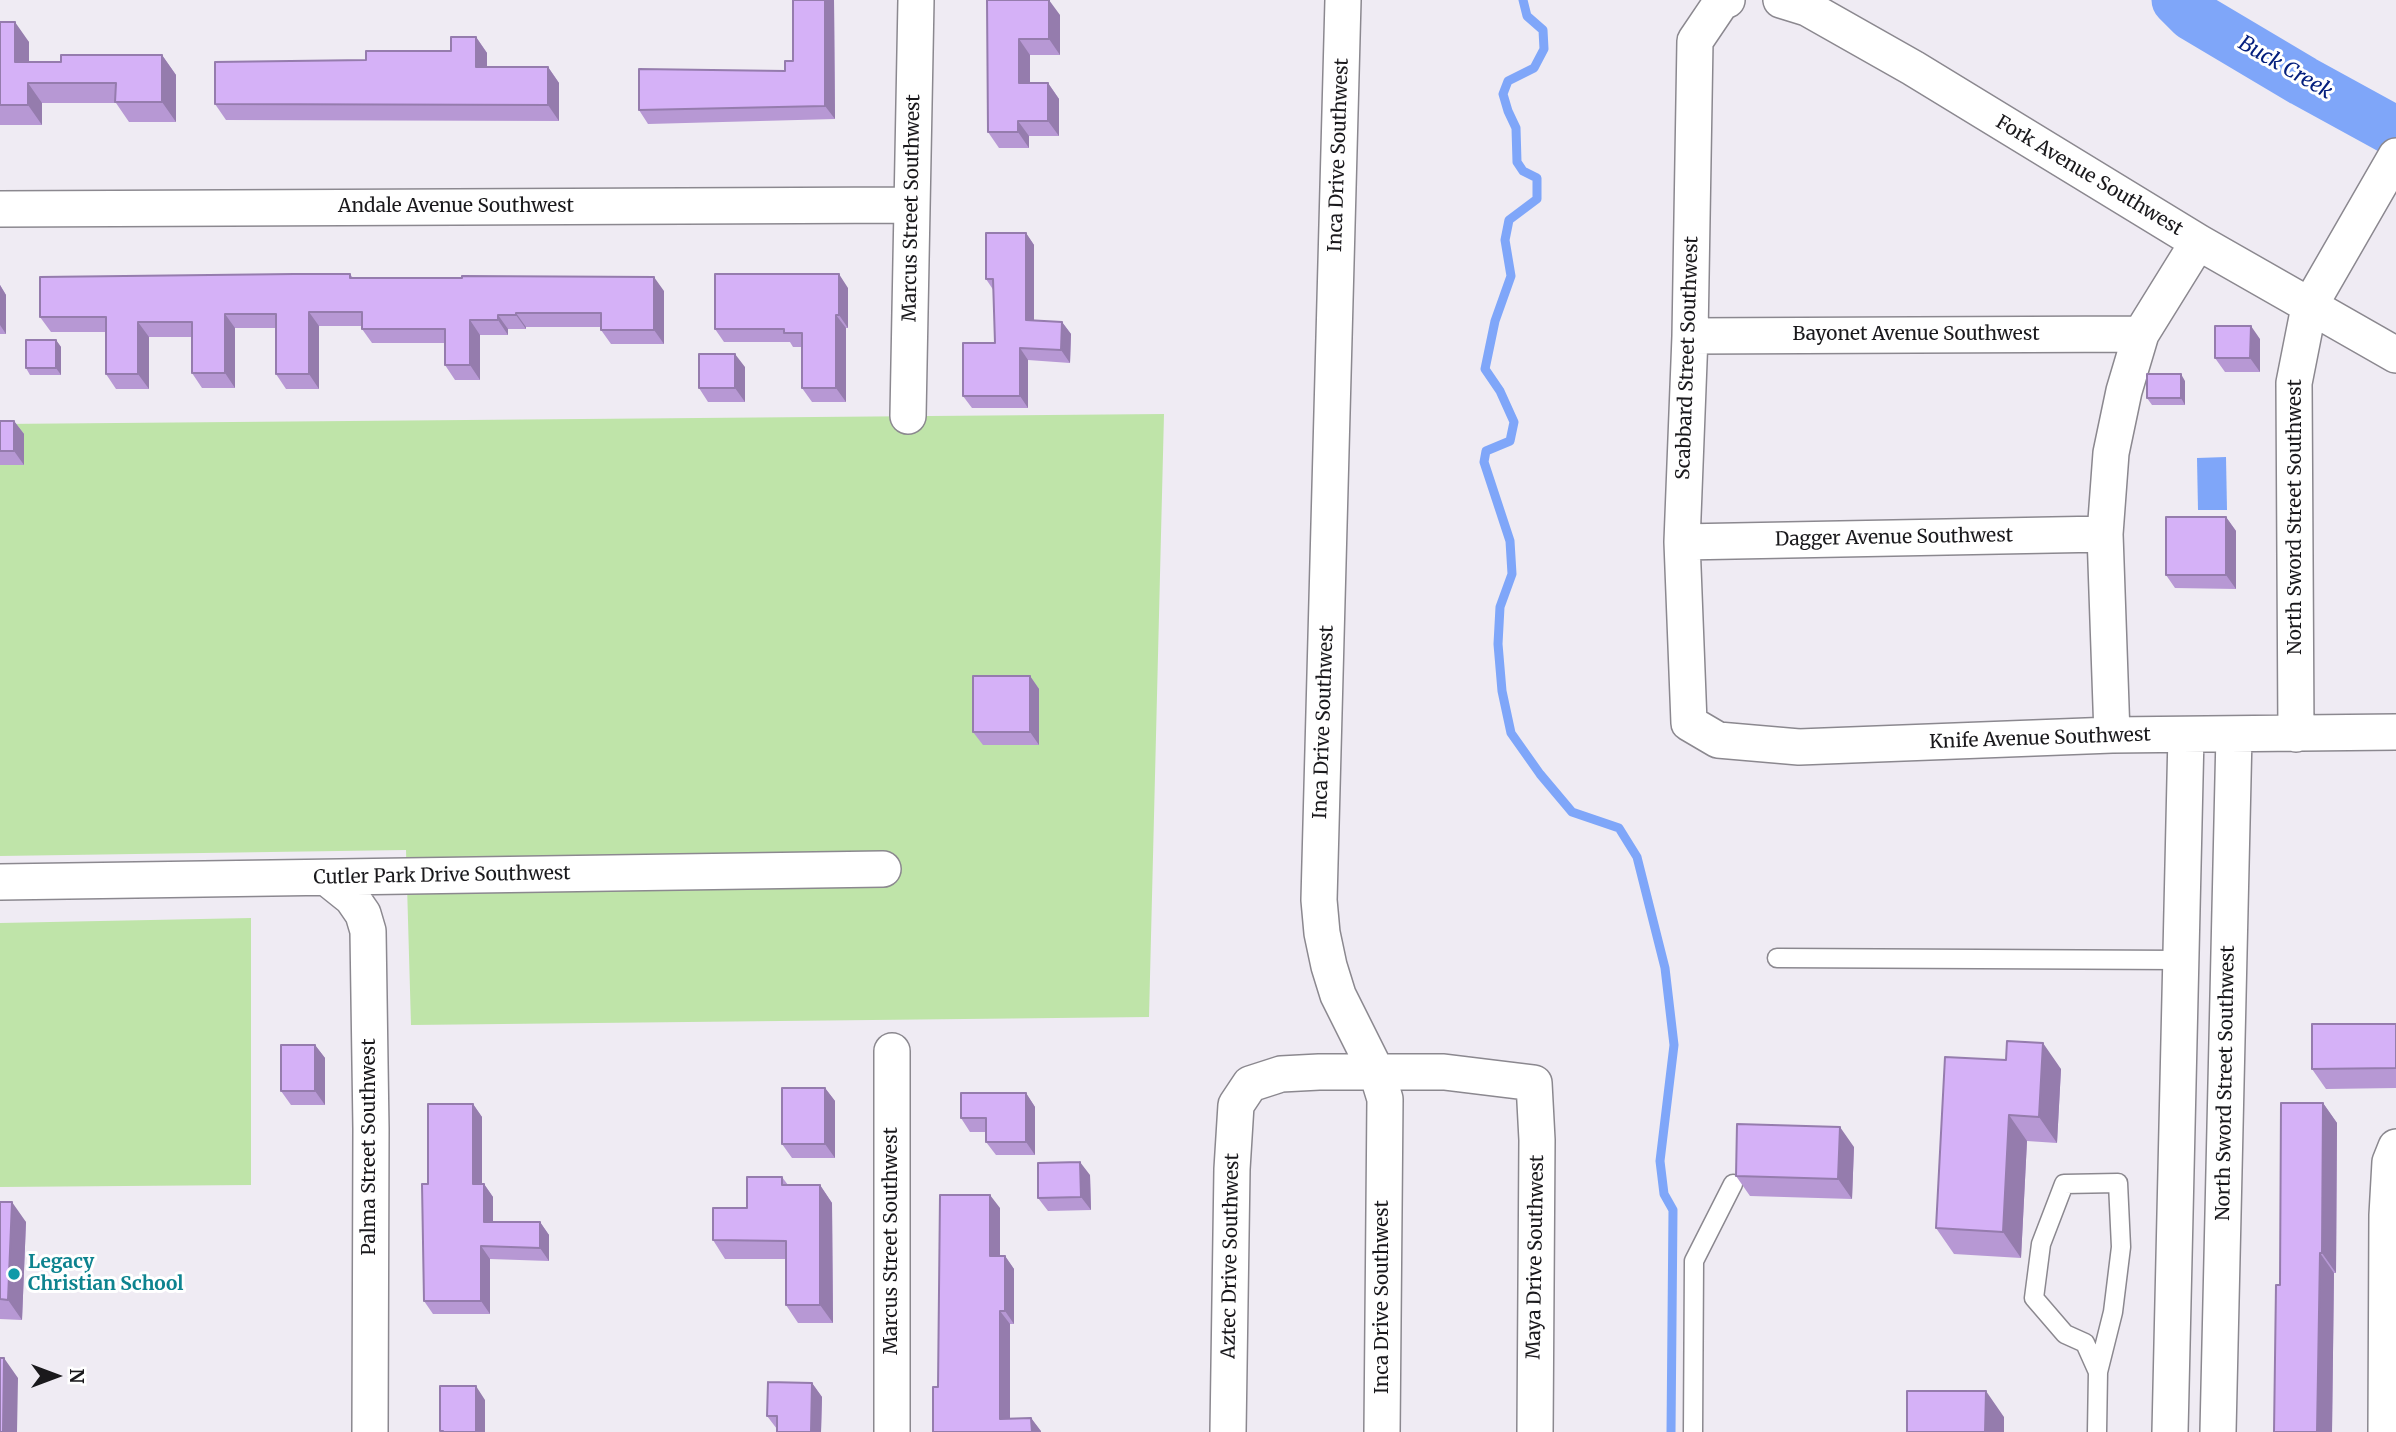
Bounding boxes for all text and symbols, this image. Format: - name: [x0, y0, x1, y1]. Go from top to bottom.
- water label: Buck Creek: [2234, 31, 2336, 105]
- street label: Inca Drive Southwest: [1324, 58, 1354, 252]
- street label: Marcus Street Southwest: [899, 94, 925, 322]
- street label: Fork Avenue Southwest: [1991, 111, 2187, 241]
- street label: Andale Avenue Southwest: [338, 196, 574, 218]
- street label: Scabbard Street Southwest: [1672, 236, 1704, 480]
- street label: Bayonet Avenue Southwest: [1792, 324, 2040, 346]
- street label: North Sword Street Southwest: [2285, 379, 2307, 655]
- street label: Dagger Avenue Southwest: [1775, 525, 2013, 551]
- street label: Inca Drive Southwest: [1309, 625, 1339, 819]
- street label: Knife Avenue Southwest: [1929, 724, 2151, 754]
- street label: Cutler Park Drive Southwest: [313, 862, 571, 890]
- street label: North Sword Street Southwest: [2212, 945, 2240, 1221]
- street label: Palma Street Southwest: [359, 1038, 381, 1256]
- street label: Marcus Street Southwest: [881, 1127, 903, 1355]
- street label: Aztec Drive Southwest: [1218, 1153, 1244, 1359]
- street label: Maya Drive Southwest: [1523, 1154, 1549, 1360]
- street label: Inca Drive Southwest: [1372, 1200, 1394, 1394]
- place label: Legacy Christian School: [28, 1252, 184, 1296]
- marker: Legacy Christian School: [6, 1266, 22, 1282]
- north arrow: [21, 1341, 91, 1411]
- text: N: [65, 1368, 89, 1384]

